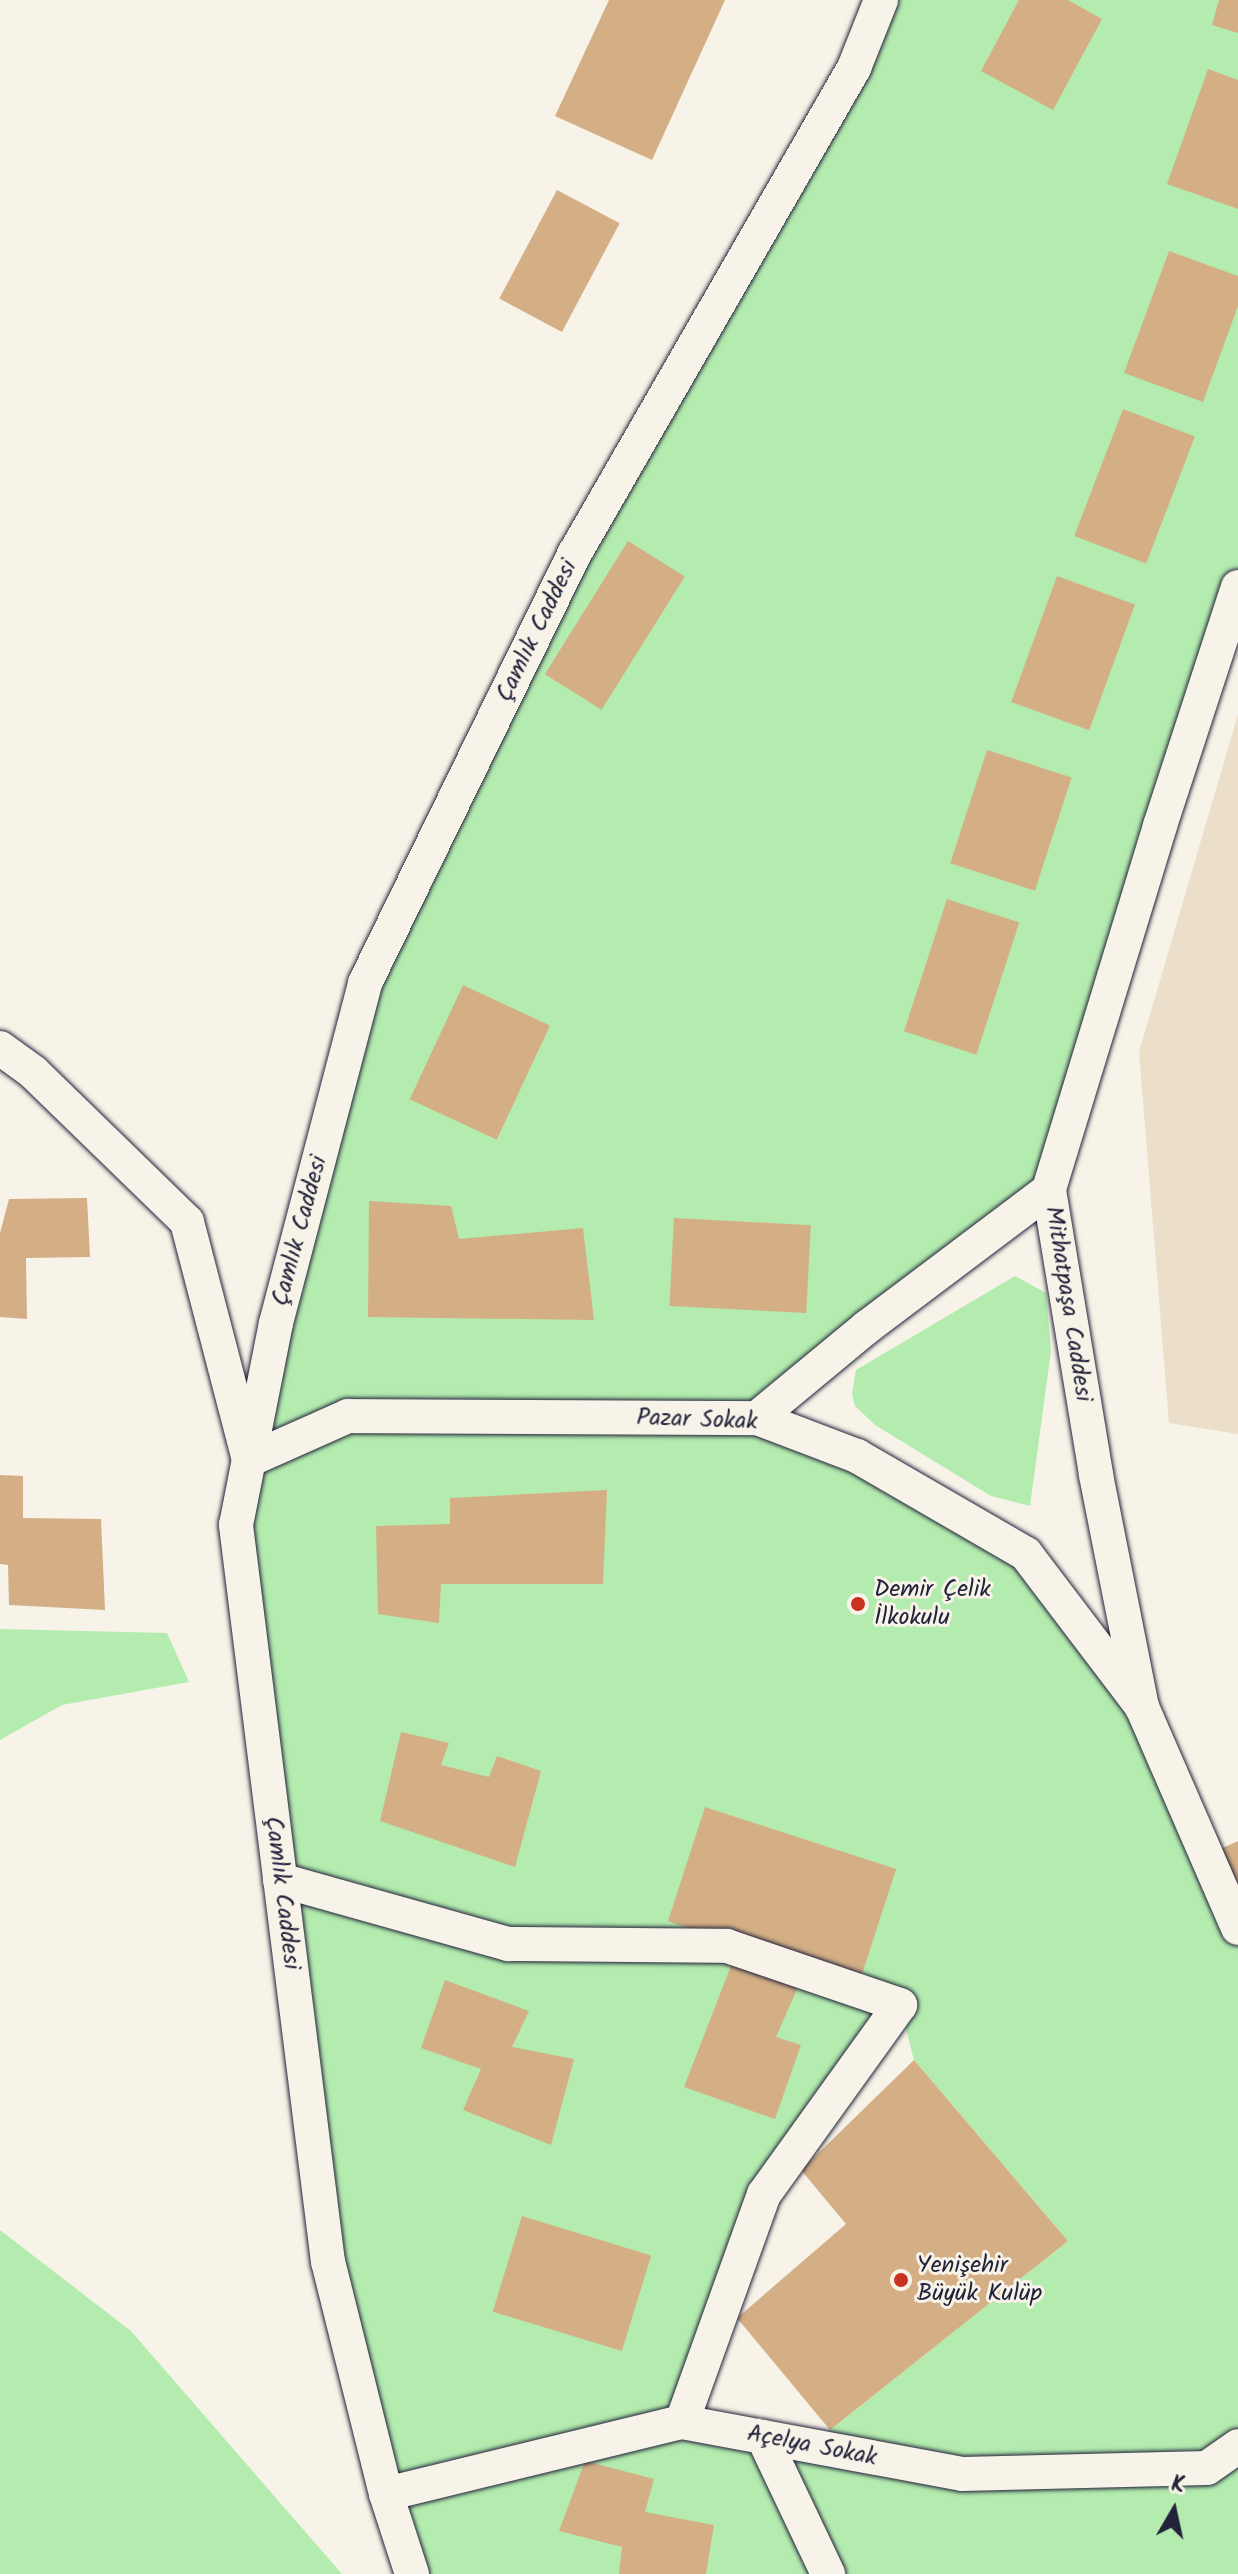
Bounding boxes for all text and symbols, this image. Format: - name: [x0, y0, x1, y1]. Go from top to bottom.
- street label: Çamlık Caddesi: [490, 555, 584, 707]
- street label: Çamlık Caddesi: [266, 1153, 334, 1309]
- street label: Mithatpaşa Caddesi: [1038, 1204, 1098, 1404]
- street label: Pazar Sokak: [636, 1403, 758, 1437]
- place label: Demir Çelik İlkokulu: [874, 1576, 991, 1632]
- marker: Demir Çelik İlkokulu: [849, 1595, 867, 1613]
- street label: Çamlık Caddesi: [258, 1815, 306, 1971]
- place label: Yenişehir Büyük Kulüp: [917, 2252, 1042, 2308]
- marker: Yenişehir Büyük Kulüp: [892, 2271, 910, 2289]
- street label: Açelya Sokak: [745, 2419, 879, 2473]
- text: K: [1169, 2467, 1187, 2504]
- north arrow: [1134, 2470, 1214, 2550]

